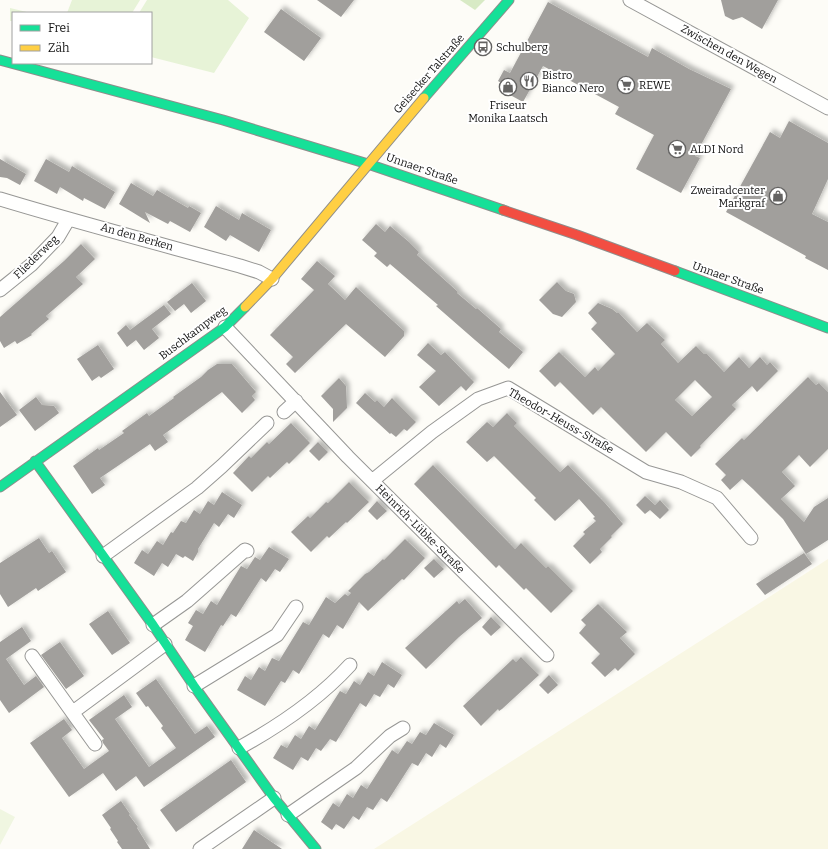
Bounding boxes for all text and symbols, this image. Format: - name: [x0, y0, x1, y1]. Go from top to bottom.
- legend: [12, 12, 152, 64]
- text: Frei: [48, 21, 70, 35]
- street label: Zwischen den Wegen: [678, 22, 780, 86]
- street label: Geisecker Talstraße: [391, 32, 467, 116]
- bus stop icon: Schulberg: [473, 37, 493, 57]
- text: Zäh: [48, 41, 70, 55]
- place label: Schulberg: [496, 41, 548, 54]
- place label: Bistro Bianco Nero: [542, 69, 604, 95]
- restaurant icon: Bistro Bianco Nero: [519, 71, 539, 91]
- supermarket icon: REWE: [616, 75, 636, 95]
- shop icon: Friseur Monika Laatsch: [498, 77, 518, 97]
- place label: REWE: [639, 79, 671, 92]
- place label: Friseur Monika Laatsch: [468, 99, 548, 125]
- supermarket icon: ALDI Nord: [667, 139, 687, 159]
- place label: ALDI Nord: [690, 143, 744, 156]
- street label: Unnaer Straße: [384, 151, 460, 187]
- place label: Zweiradcenter Markgraf: [690, 184, 766, 210]
- shop icon: Zweiradcenter Markgraf: [768, 186, 788, 206]
- street label: An den Berken: [99, 220, 175, 254]
- street label: Fliederweg: [11, 233, 61, 281]
- street label: Unnaer Straße: [690, 259, 766, 297]
- street label: Buschkampweg: [157, 303, 229, 363]
- street label: Theodor-Heuss-Straße: [506, 386, 616, 456]
- street label: Heinrich-Lübke-Straße: [373, 482, 467, 576]

